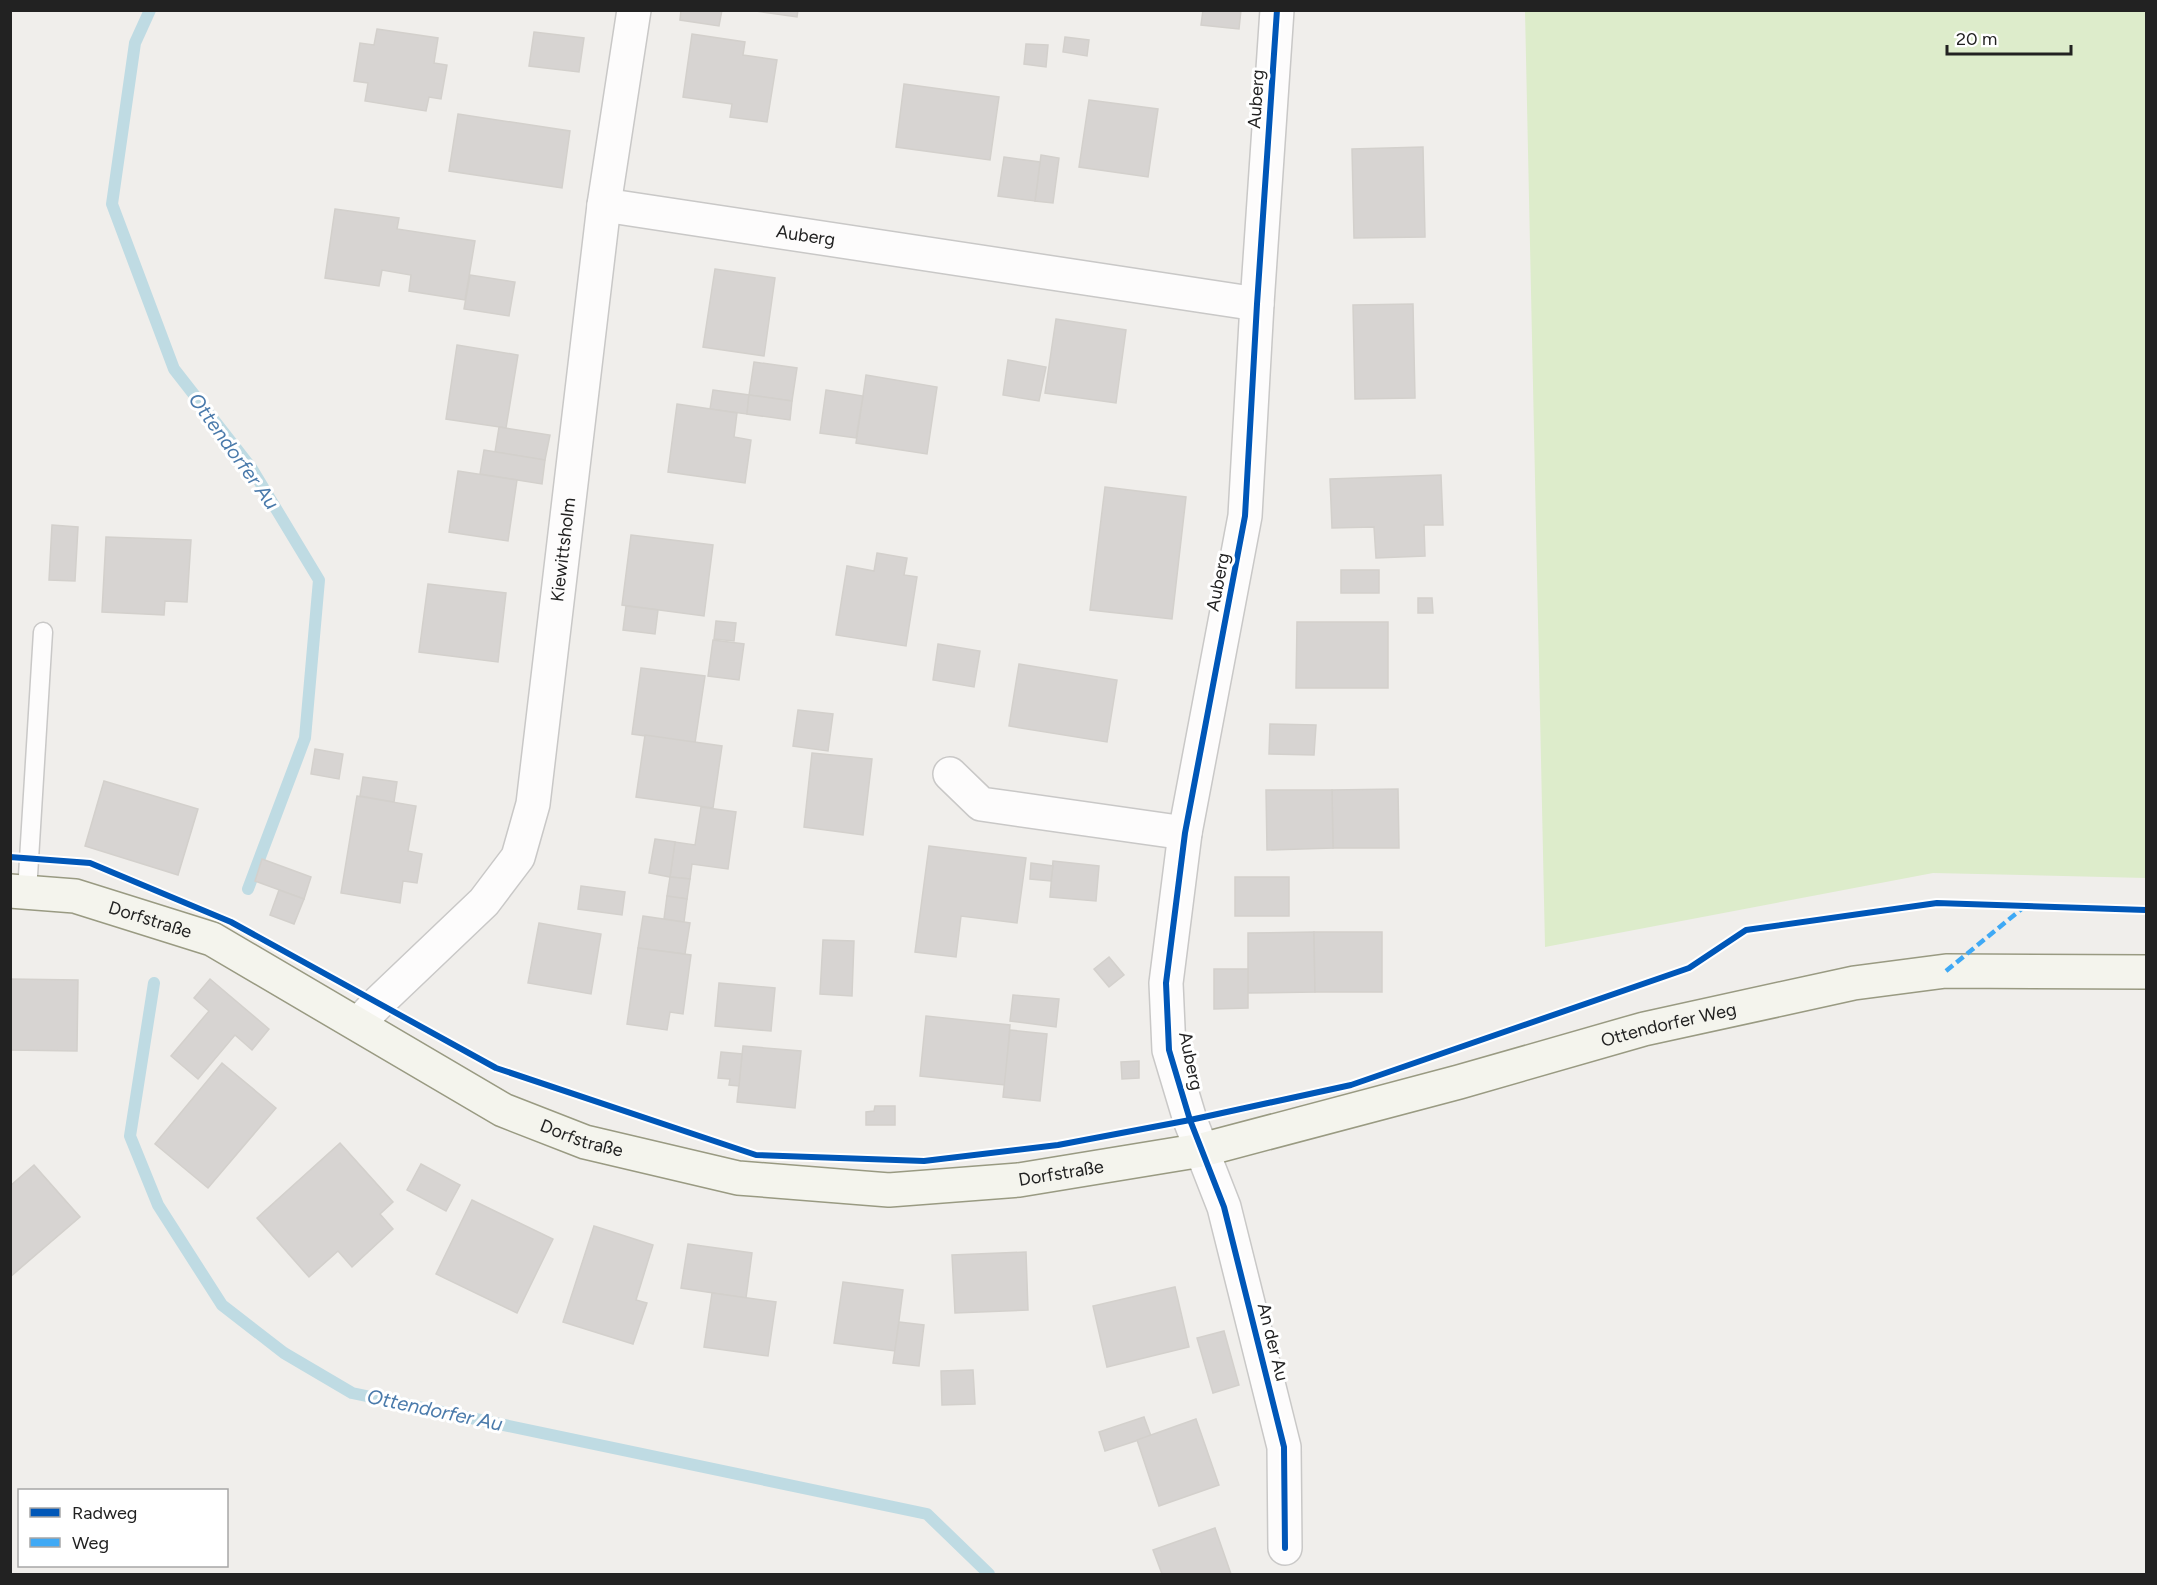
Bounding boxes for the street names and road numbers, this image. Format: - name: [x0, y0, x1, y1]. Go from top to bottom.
- street label: Auberg: [1243, 69, 1269, 129]
- street label: Auberg: [775, 220, 837, 251]
- street label: Kiewittsholm: [546, 496, 580, 603]
- street label: Auberg: [1202, 551, 1234, 613]
- street label: Dorfstraße: [106, 896, 195, 943]
- street label: Ottendorfer Weg: [1598, 998, 1738, 1052]
- street label: Auberg: [1174, 1030, 1208, 1092]
- street label: Dorfstraße: [537, 1115, 625, 1162]
- street label: Dorfstraße: [1017, 1155, 1105, 1191]
- street label: An der Au: [1253, 1301, 1293, 1383]

